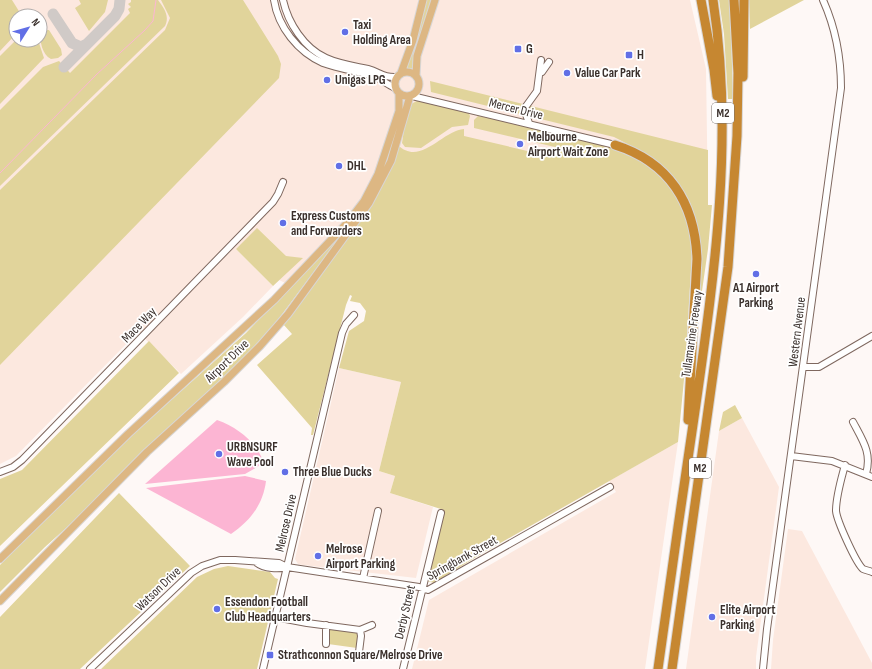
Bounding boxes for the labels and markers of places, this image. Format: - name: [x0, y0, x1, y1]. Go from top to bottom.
- place label: Taxi Holding Area: [353, 17, 411, 48]
- marker: Taxi Holding Area: [340, 27, 350, 37]
- place label: G: [526, 41, 533, 57]
- marker: G: [513, 44, 523, 54]
- place label: H: [637, 47, 644, 63]
- marker: H: [624, 50, 634, 60]
- place label: Value Car Park: [575, 65, 641, 81]
- marker: Value Car Park: [562, 68, 572, 78]
- place label: Unigas LPG: [335, 72, 386, 88]
- marker: Unigas LPG: [322, 75, 332, 85]
- place label: Melbourne Airport Wait Zone: [527, 129, 609, 160]
- marker: Melbourne Airport Wait Zone: [515, 139, 525, 149]
- place label: DHL: [347, 158, 366, 174]
- marker: DHL: [334, 161, 344, 171]
- place label: Express Customs and Forwarders: [291, 208, 370, 239]
- marker: Express Customs and Forwarders: [278, 218, 288, 228]
- marker: A1 Airport Parking: [751, 269, 761, 279]
- place label: A1 Airport Parking: [732, 280, 780, 311]
- place label: URBNSURF Wave Pool: [227, 439, 278, 470]
- marker: URBNSURF Wave Pool: [214, 449, 224, 459]
- place label: Three Blue Ducks: [293, 464, 372, 480]
- marker: Three Blue Ducks: [280, 467, 290, 477]
- place label: Melrose Airport Parking: [325, 541, 396, 572]
- marker: Melrose Airport Parking: [313, 551, 323, 561]
- place label: Essendon Football Club Headquarters: [225, 594, 311, 625]
- place label: Elite Airport Parking: [720, 602, 776, 633]
- marker: Essendon Football Club Headquarters: [212, 604, 222, 614]
- marker: Elite Airport Parking: [707, 612, 717, 622]
- place label: Strathconnon Square/Melrose Drive: [278, 647, 443, 663]
- marker: Strathconnon Square/Melrose Drive: [265, 650, 275, 660]

